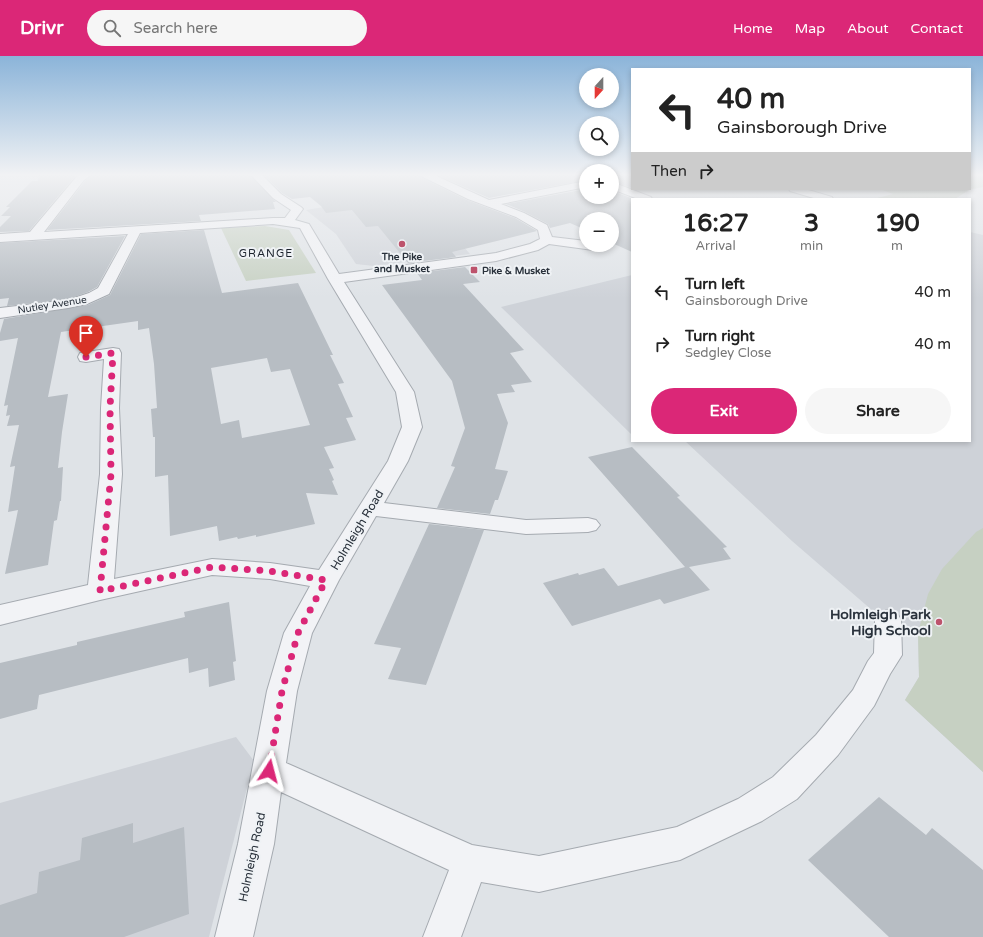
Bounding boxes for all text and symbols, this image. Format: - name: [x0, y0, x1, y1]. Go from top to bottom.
- search box: [87, 10, 367, 46]
- text: Drivr: [20, 17, 63, 39]
- icon: search: [101, 17, 123, 39]
- text: Search here: [133, 19, 218, 37]
- text: Home: [733, 20, 773, 37]
- text: Map: [795, 20, 825, 37]
- text: About: [847, 20, 889, 37]
- text: Contact: [911, 20, 963, 37]
- north arrow: [579, 68, 619, 108]
- map controls: [579, 68, 619, 252]
- text: 40 m: [717, 82, 785, 116]
- icon: left: [651, 84, 703, 136]
- button: search: [579, 116, 619, 156]
- text: Gainsborough Drive: [717, 116, 887, 138]
- icon: right: [695, 160, 717, 182]
- text: Then: [651, 162, 687, 180]
- button: +: [579, 164, 619, 204]
- text: 16:27: [682, 209, 749, 238]
- text: 3: [804, 209, 819, 238]
- text: 190: [874, 209, 920, 238]
- button: −: [579, 212, 619, 252]
- text: Arrival: [695, 238, 736, 254]
- text: min: [800, 238, 823, 254]
- text: m: [891, 238, 903, 254]
- marker: The Pike and Musket: [397, 239, 407, 249]
- district label: GRANGE: [239, 247, 293, 260]
- place label: The Pike and Musket: [374, 251, 430, 275]
- marker: Pike & Musket: [469, 265, 479, 275]
- place label: Pike & Musket: [482, 265, 550, 277]
- text: Turn left: [685, 275, 745, 293]
- icon: left: [651, 281, 673, 303]
- text: 40 m: [914, 283, 951, 301]
- text: Gainsborough Drive: [685, 293, 808, 309]
- street label: Nutley Avenue: [17, 294, 88, 316]
- pin: [69, 316, 103, 357]
- icon: arrive: [75, 322, 97, 344]
- text: Turn right: [685, 327, 755, 345]
- icon: right: [651, 333, 673, 355]
- text: 40 m: [914, 335, 951, 353]
- text: Sedgley Close: [685, 345, 771, 361]
- button: Exit: [651, 388, 797, 434]
- button: Share: [805, 388, 951, 434]
- street label: Holmleigh Road: [328, 487, 386, 573]
- place label: Holmleigh Park High School: [830, 606, 931, 639]
- marker: Holmleigh Park High School: [934, 617, 944, 627]
- position arrow: [248, 750, 290, 792]
- street label: Holmleigh Road: [236, 811, 268, 903]

